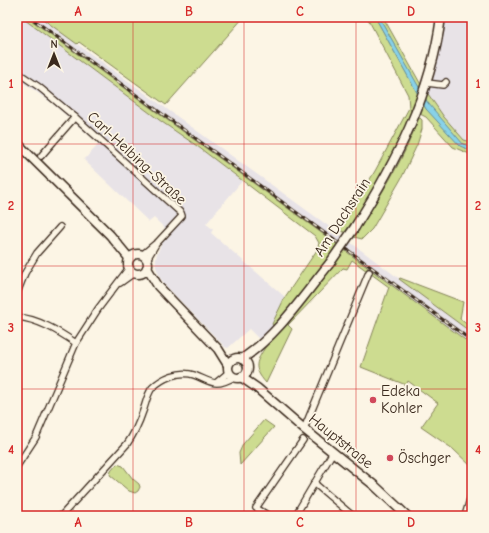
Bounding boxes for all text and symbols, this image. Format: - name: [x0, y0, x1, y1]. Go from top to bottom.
- text: A: [74, 4, 82, 19]
- text: B: [185, 4, 193, 19]
- text: C: [296, 4, 304, 19]
- text: D: [407, 4, 415, 19]
- north arrow: [34, 34, 74, 74]
- text: N: [50, 38, 58, 51]
- text: 1: [8, 76, 14, 91]
- text: 1: [475, 76, 481, 91]
- street label: Carl-Helbing-Straße: [84, 107, 191, 209]
- street label: Am Dachsrain: [310, 174, 374, 260]
- text: 2: [8, 198, 14, 213]
- text: 2: [475, 198, 481, 213]
- text: 3: [8, 320, 14, 335]
- text: 3: [475, 320, 481, 335]
- place label: Edeka Kohler: [381, 382, 422, 417]
- marker: Edeka Kohler: [368, 395, 378, 405]
- street label: Hauptstraße: [305, 410, 377, 473]
- text: 4: [8, 442, 14, 457]
- text: 4: [475, 442, 481, 457]
- place label: Öschger: [398, 449, 451, 467]
- marker: Öschger: [385, 453, 395, 463]
- text: A: [74, 515, 82, 530]
- text: B: [185, 515, 193, 530]
- text: C: [296, 515, 304, 530]
- text: D: [407, 515, 415, 530]

